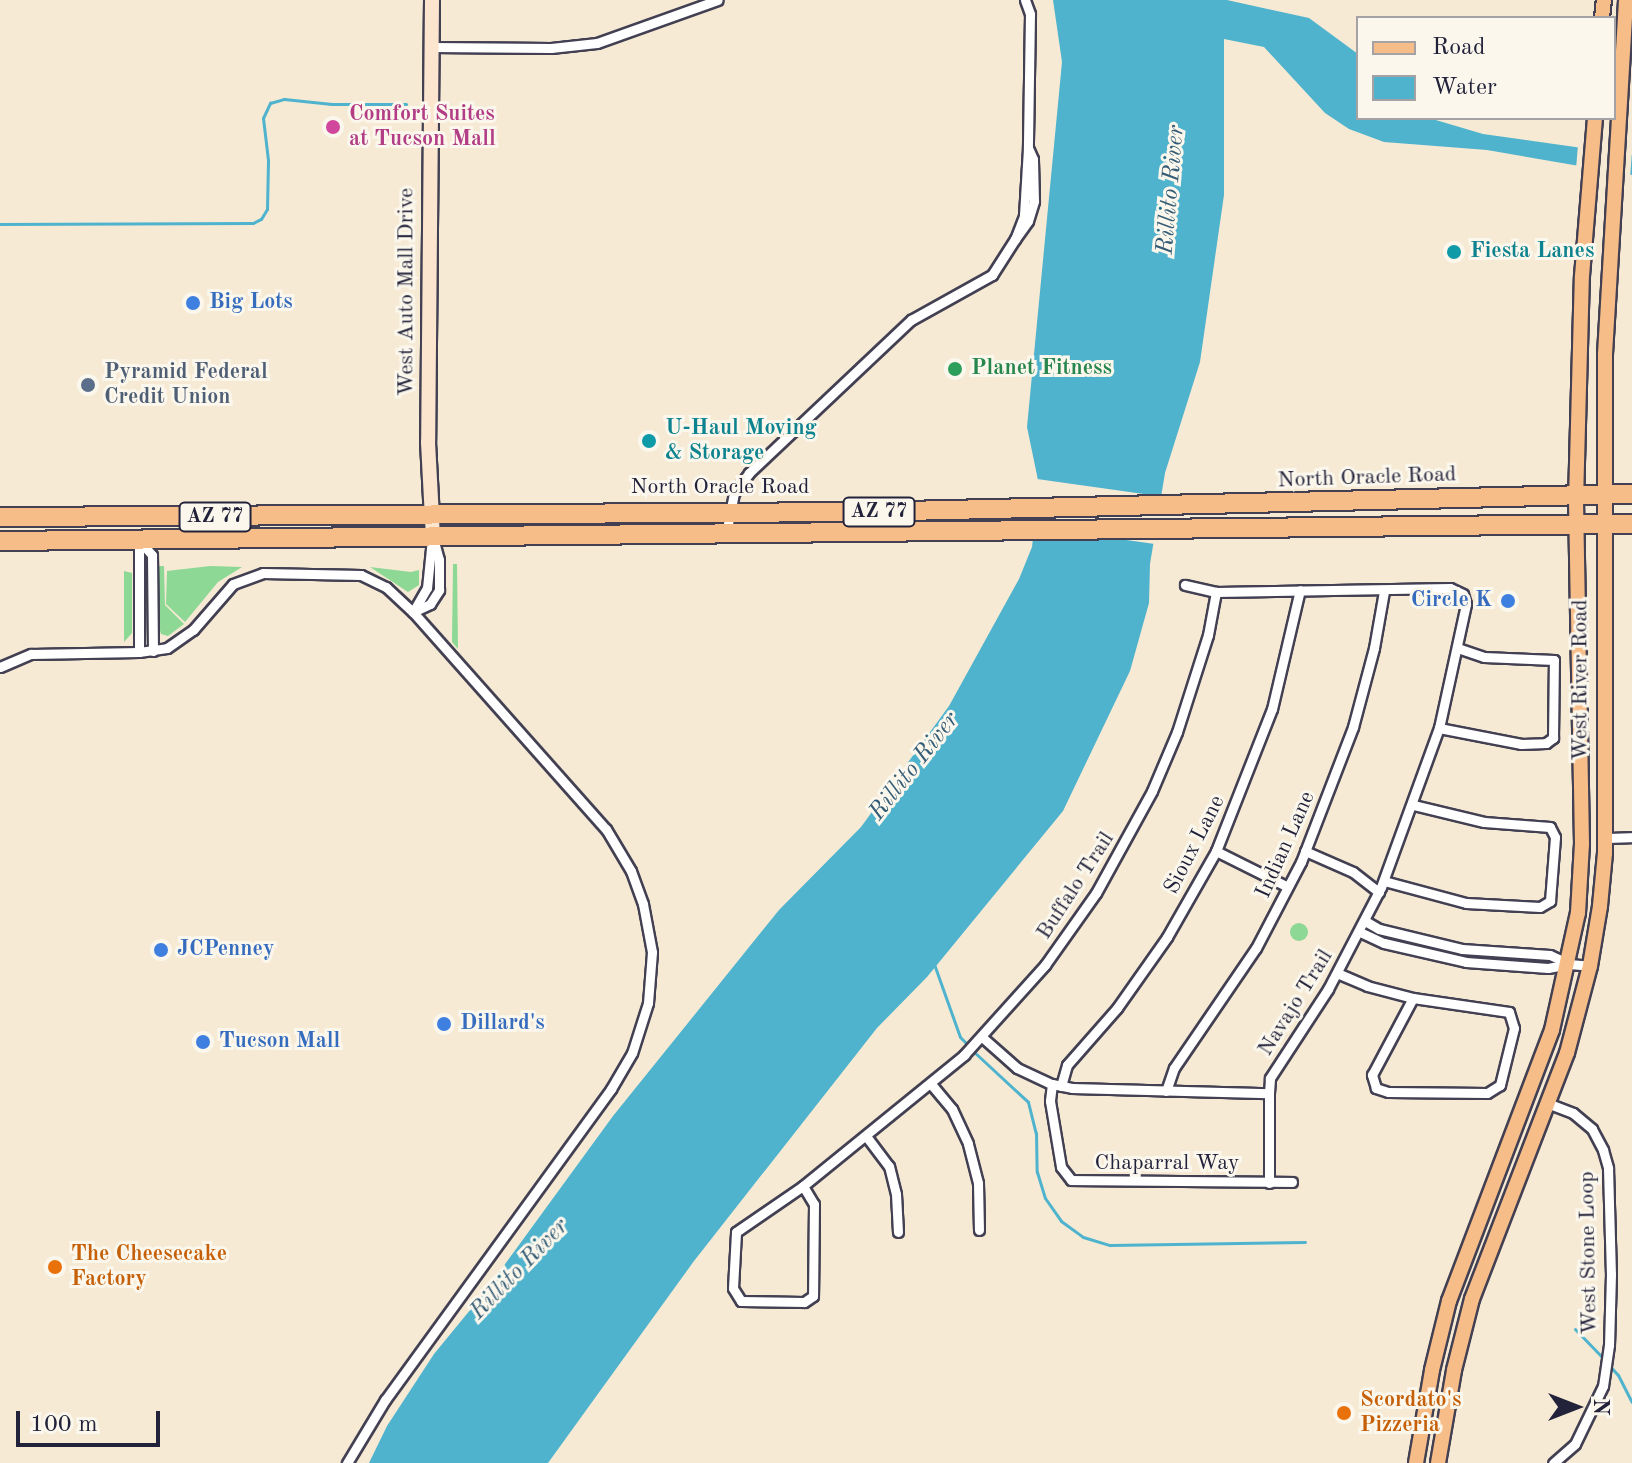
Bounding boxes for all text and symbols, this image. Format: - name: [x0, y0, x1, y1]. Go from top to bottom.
- legend: [1356, 16, 1616, 120]
- text: Road: [1432, 36, 1485, 60]
- text: Water: [1432, 76, 1497, 100]
- place label: Comfort Suites at Tucson Mall: [349, 101, 496, 152]
- marker: Comfort Suites at Tucson Mall: [324, 118, 342, 136]
- water label: Rillito River: [1152, 124, 1192, 256]
- street label: West Auto Mall Drive: [394, 188, 420, 396]
- place label: Fiesta Lanes: [1470, 239, 1594, 265]
- marker: Fiesta Lanes: [1445, 243, 1463, 261]
- place label: Big Lots: [209, 290, 293, 316]
- marker: Big Lots: [184, 294, 202, 312]
- place label: Planet Fitness: [971, 356, 1112, 382]
- place label: Pyramid Federal Credit Union: [104, 359, 268, 410]
- marker: Planet Fitness: [946, 360, 964, 378]
- marker: Pyramid Federal Credit Union: [79, 376, 97, 394]
- place label: U-Haul Moving & Storage: [665, 415, 817, 466]
- marker: U-Haul Moving & Storage: [640, 432, 658, 450]
- street label: North Oracle Road: [1277, 462, 1457, 494]
- street label: North Oracle Road: [631, 475, 809, 501]
- road number: AZ 77: [841, 496, 917, 528]
- road number: AZ 77: [177, 501, 253, 533]
- place label: Circle K: [1411, 588, 1492, 614]
- marker: Circle K: [1499, 592, 1517, 610]
- street label: West River Road: [1568, 599, 1594, 761]
- water label: Rillito River: [864, 707, 966, 827]
- street label: Indian Lane: [1251, 787, 1321, 903]
- street label: Sioux Lane: [1159, 791, 1231, 899]
- street label: Buffalo Trail: [1031, 827, 1121, 945]
- place label: JCPenney: [177, 937, 274, 963]
- marker: JCPenney: [152, 941, 170, 959]
- street label: Navajo Trail: [1253, 945, 1339, 1061]
- place label: Dillard's: [460, 1011, 545, 1037]
- marker: Dillard's: [435, 1015, 453, 1033]
- place label: Tucson Mall: [219, 1029, 340, 1055]
- marker: Tucson Mall: [194, 1033, 212, 1051]
- street label: Chaparral Way: [1095, 1151, 1239, 1177]
- street label: West Stone Loop: [1574, 1171, 1604, 1335]
- water label: Rillito River: [465, 1213, 575, 1327]
- place label: The Cheesecake Factory: [71, 1241, 227, 1292]
- marker: The Cheesecake Factory: [46, 1258, 64, 1276]
- north arrow: [1536, 1367, 1616, 1447]
- place label: Scordato's Pizzeria: [1360, 1387, 1461, 1438]
- scale bar: [20, 1395, 164, 1445]
- text: N: [1589, 1399, 1611, 1415]
- marker: Scordato's Pizzeria: [1335, 1404, 1353, 1422]
- text: 100 m: [30, 1413, 98, 1437]

